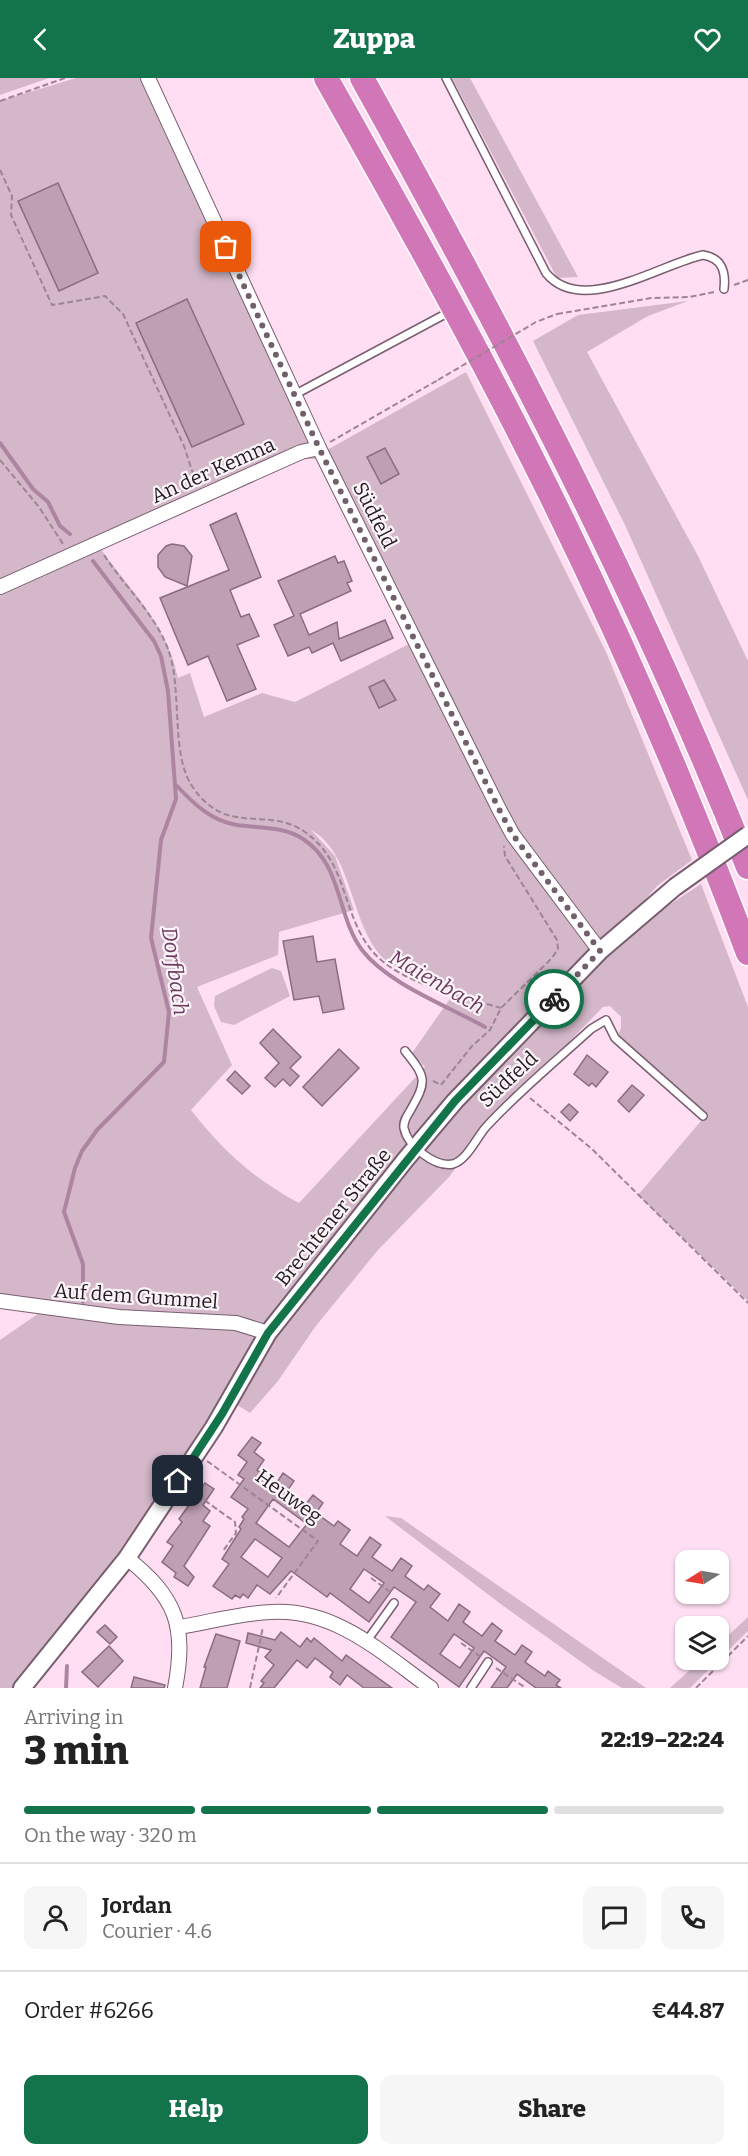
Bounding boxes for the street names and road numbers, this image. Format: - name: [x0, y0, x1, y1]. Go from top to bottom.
- street label: An der Kemna: [147, 432, 279, 508]
- street label: Südfeld: [348, 478, 402, 552]
- street label: Südfeld: [474, 1046, 542, 1112]
- street label: Brechtener Straße: [270, 1143, 396, 1291]
- street label: Auf dem Gummel: [53, 1278, 219, 1314]
- street label: Heuweg: [251, 1464, 327, 1528]

